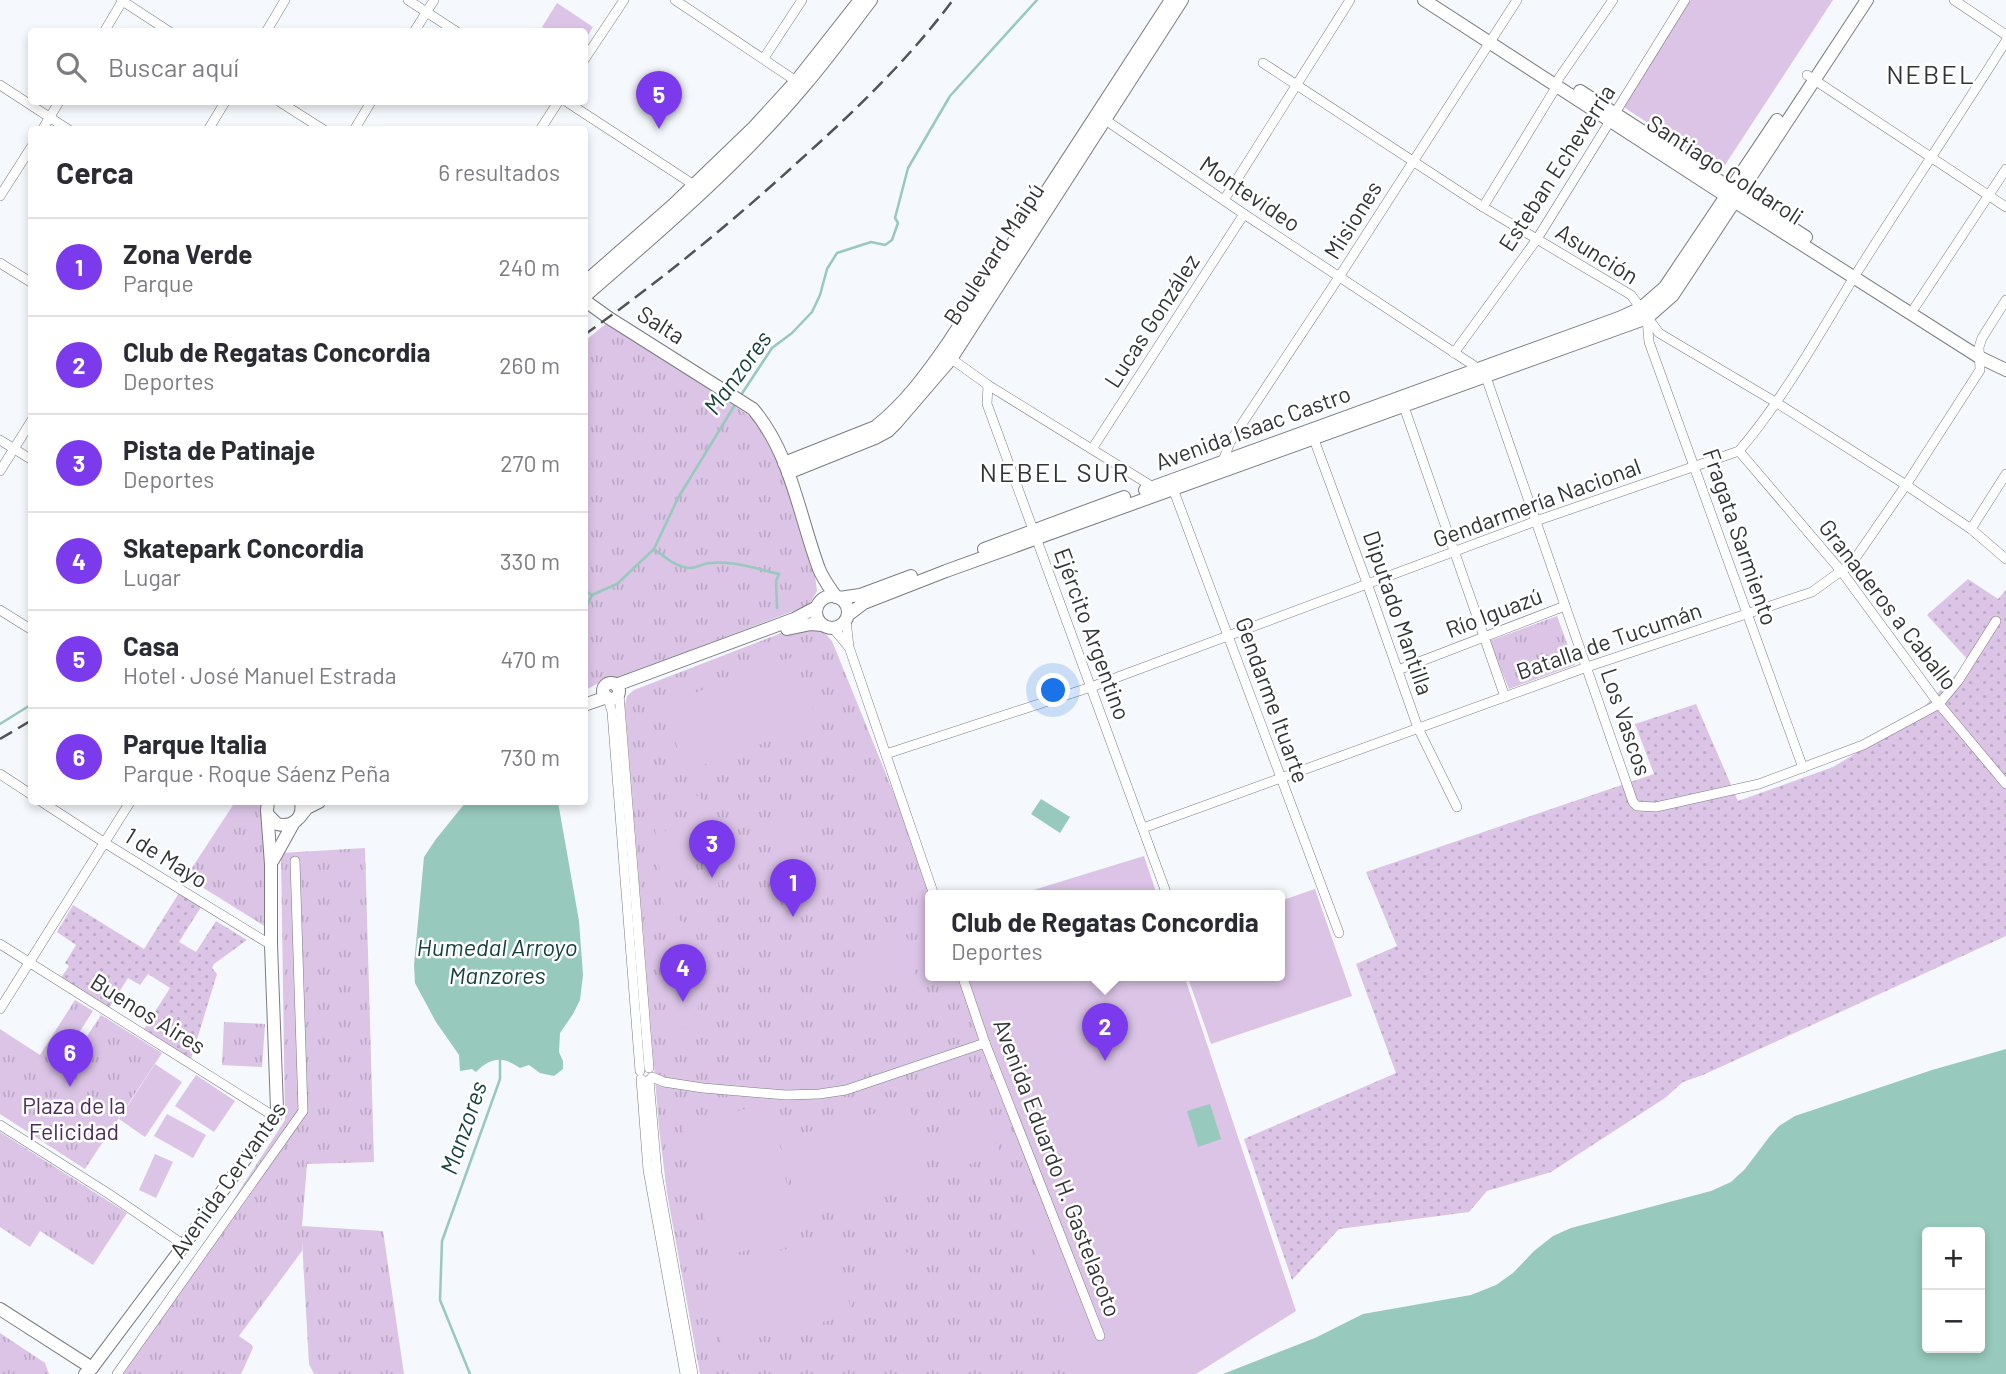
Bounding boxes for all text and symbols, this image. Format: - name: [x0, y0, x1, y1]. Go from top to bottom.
- search box: [28, 28, 588, 105]
- icon: search: [52, 48, 90, 86]
- text: Buscar aquí: [108, 51, 239, 82]
- district label: NEBEL: [1886, 58, 1976, 89]
- pin: 5: [636, 71, 682, 129]
- street label: Esteban Echeverría: [1492, 79, 1620, 256]
- street label: Santiago Coldaroli: [1642, 108, 1809, 230]
- street label: Montevideo: [1195, 149, 1306, 237]
- text: Cerca: [56, 154, 134, 190]
- text: 6 resultados: [438, 158, 560, 186]
- street label: Misiones: [1317, 175, 1387, 264]
- street label: Boulevard Maipú: [937, 177, 1049, 330]
- street label: Asunción: [1551, 217, 1644, 289]
- text: Zona Verde: [123, 238, 252, 269]
- street label: Lucas González: [1098, 248, 1205, 392]
- text: 1: [75, 253, 83, 281]
- text: 240 m: [498, 253, 560, 281]
- text: Parque: [123, 269, 194, 297]
- street label: Salta: [633, 299, 690, 349]
- water label: Manzores: [697, 324, 777, 420]
- text: Club de Regatas Concordia: [123, 336, 430, 367]
- text: 2: [73, 351, 85, 379]
- text: 260 m: [499, 351, 560, 379]
- text: Deportes: [123, 367, 214, 395]
- street label: Avenida Isaac Castro: [1151, 379, 1354, 475]
- text: Pista de Patinaje: [123, 434, 315, 465]
- street label: Fragata Sarmiento: [1698, 445, 1784, 629]
- text: 3: [73, 449, 85, 477]
- text: 270 m: [500, 449, 560, 477]
- street label: Gendarmería Nacional: [1429, 451, 1644, 553]
- district label: NEBEL SUR: [980, 456, 1130, 487]
- text: Deportes: [123, 465, 214, 493]
- street label: Granaderos a Caballo: [1813, 513, 1964, 695]
- street label: Diputado Mantilla: [1358, 527, 1440, 699]
- text: Skatepark Concordia: [123, 532, 364, 563]
- street label: Ejército Argentino: [1049, 544, 1137, 724]
- text: 4: [72, 547, 86, 575]
- text: 330 m: [500, 547, 560, 575]
- text: Lugar: [123, 563, 181, 591]
- street label: Río Iguazú: [1441, 581, 1546, 643]
- street label: Batalla de Tucumán: [1512, 595, 1705, 685]
- street label: Gendarme Ituarte: [1230, 613, 1316, 786]
- text: Casa: [123, 630, 179, 661]
- text: 5: [73, 645, 85, 673]
- text: 470 m: [501, 645, 560, 673]
- text: Hotel · José Manuel Estrada: [123, 661, 397, 689]
- street label: Los Vascos: [1595, 664, 1658, 779]
- your location: [1036, 673, 1070, 707]
- text: Parque Italia: [123, 728, 267, 759]
- text: 6: [73, 743, 85, 771]
- text: 730 m: [501, 743, 560, 771]
- text: Parque · Roque Sáenz Peña: [123, 759, 390, 787]
- pin: 3: [689, 820, 735, 878]
- street label: 1 de Mayo: [120, 821, 213, 894]
- pin: 1: [770, 859, 816, 917]
- popup: [925, 890, 1285, 981]
- text: Club de Regatas Concordia: [951, 906, 1259, 937]
- water label: Humedal Arroyo Manzores: [417, 932, 577, 989]
- text: Deportes: [951, 937, 1043, 965]
- pin: 4: [660, 944, 706, 1002]
- street label: Buenos Aires: [86, 967, 211, 1060]
- pin: 2: [1082, 1003, 1128, 1061]
- street label: Avenida Eduardo H. Gastelacoto: [988, 1015, 1128, 1321]
- pin: 6: [47, 1029, 93, 1087]
- water label: Manzores: [433, 1077, 492, 1178]
- park label: Plaza de la Felicidad: [22, 1091, 126, 1145]
- street label: Avenida Cervantes: [163, 1096, 292, 1263]
- map controls: [1922, 1227, 1985, 1353]
- button: +: [1922, 1227, 1985, 1290]
- button: −: [1922, 1290, 1985, 1353]

